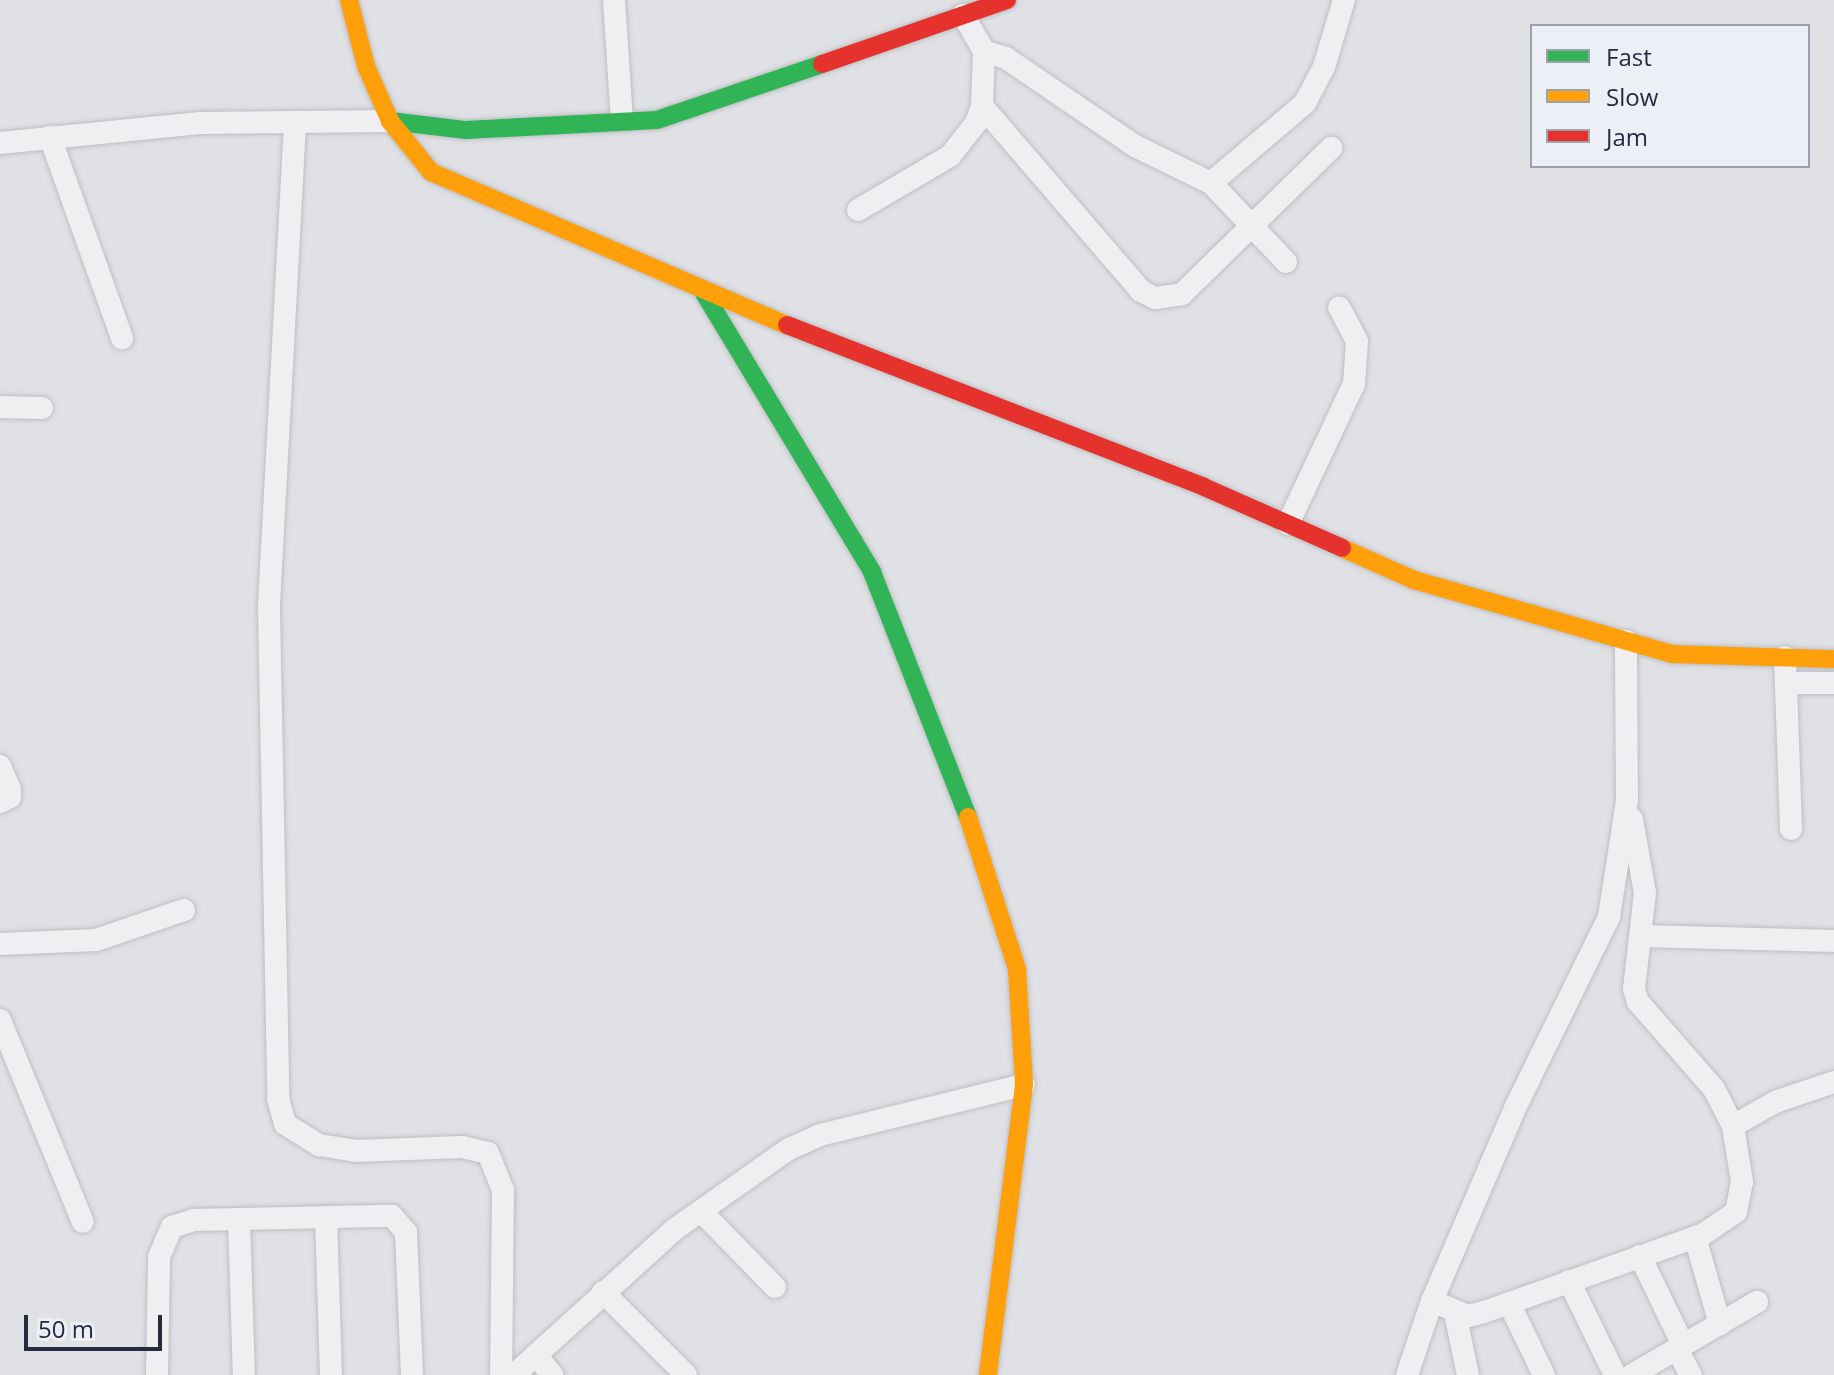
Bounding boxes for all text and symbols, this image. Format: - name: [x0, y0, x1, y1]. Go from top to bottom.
- legend: [1530, 24, 1810, 168]
- text: Fast: [1606, 40, 1652, 73]
- text: Slow: [1606, 80, 1658, 113]
- text: Jam: [1606, 120, 1648, 153]
- scale bar: [28, 1299, 166, 1349]
- text: 50 m: [38, 1312, 94, 1345]

